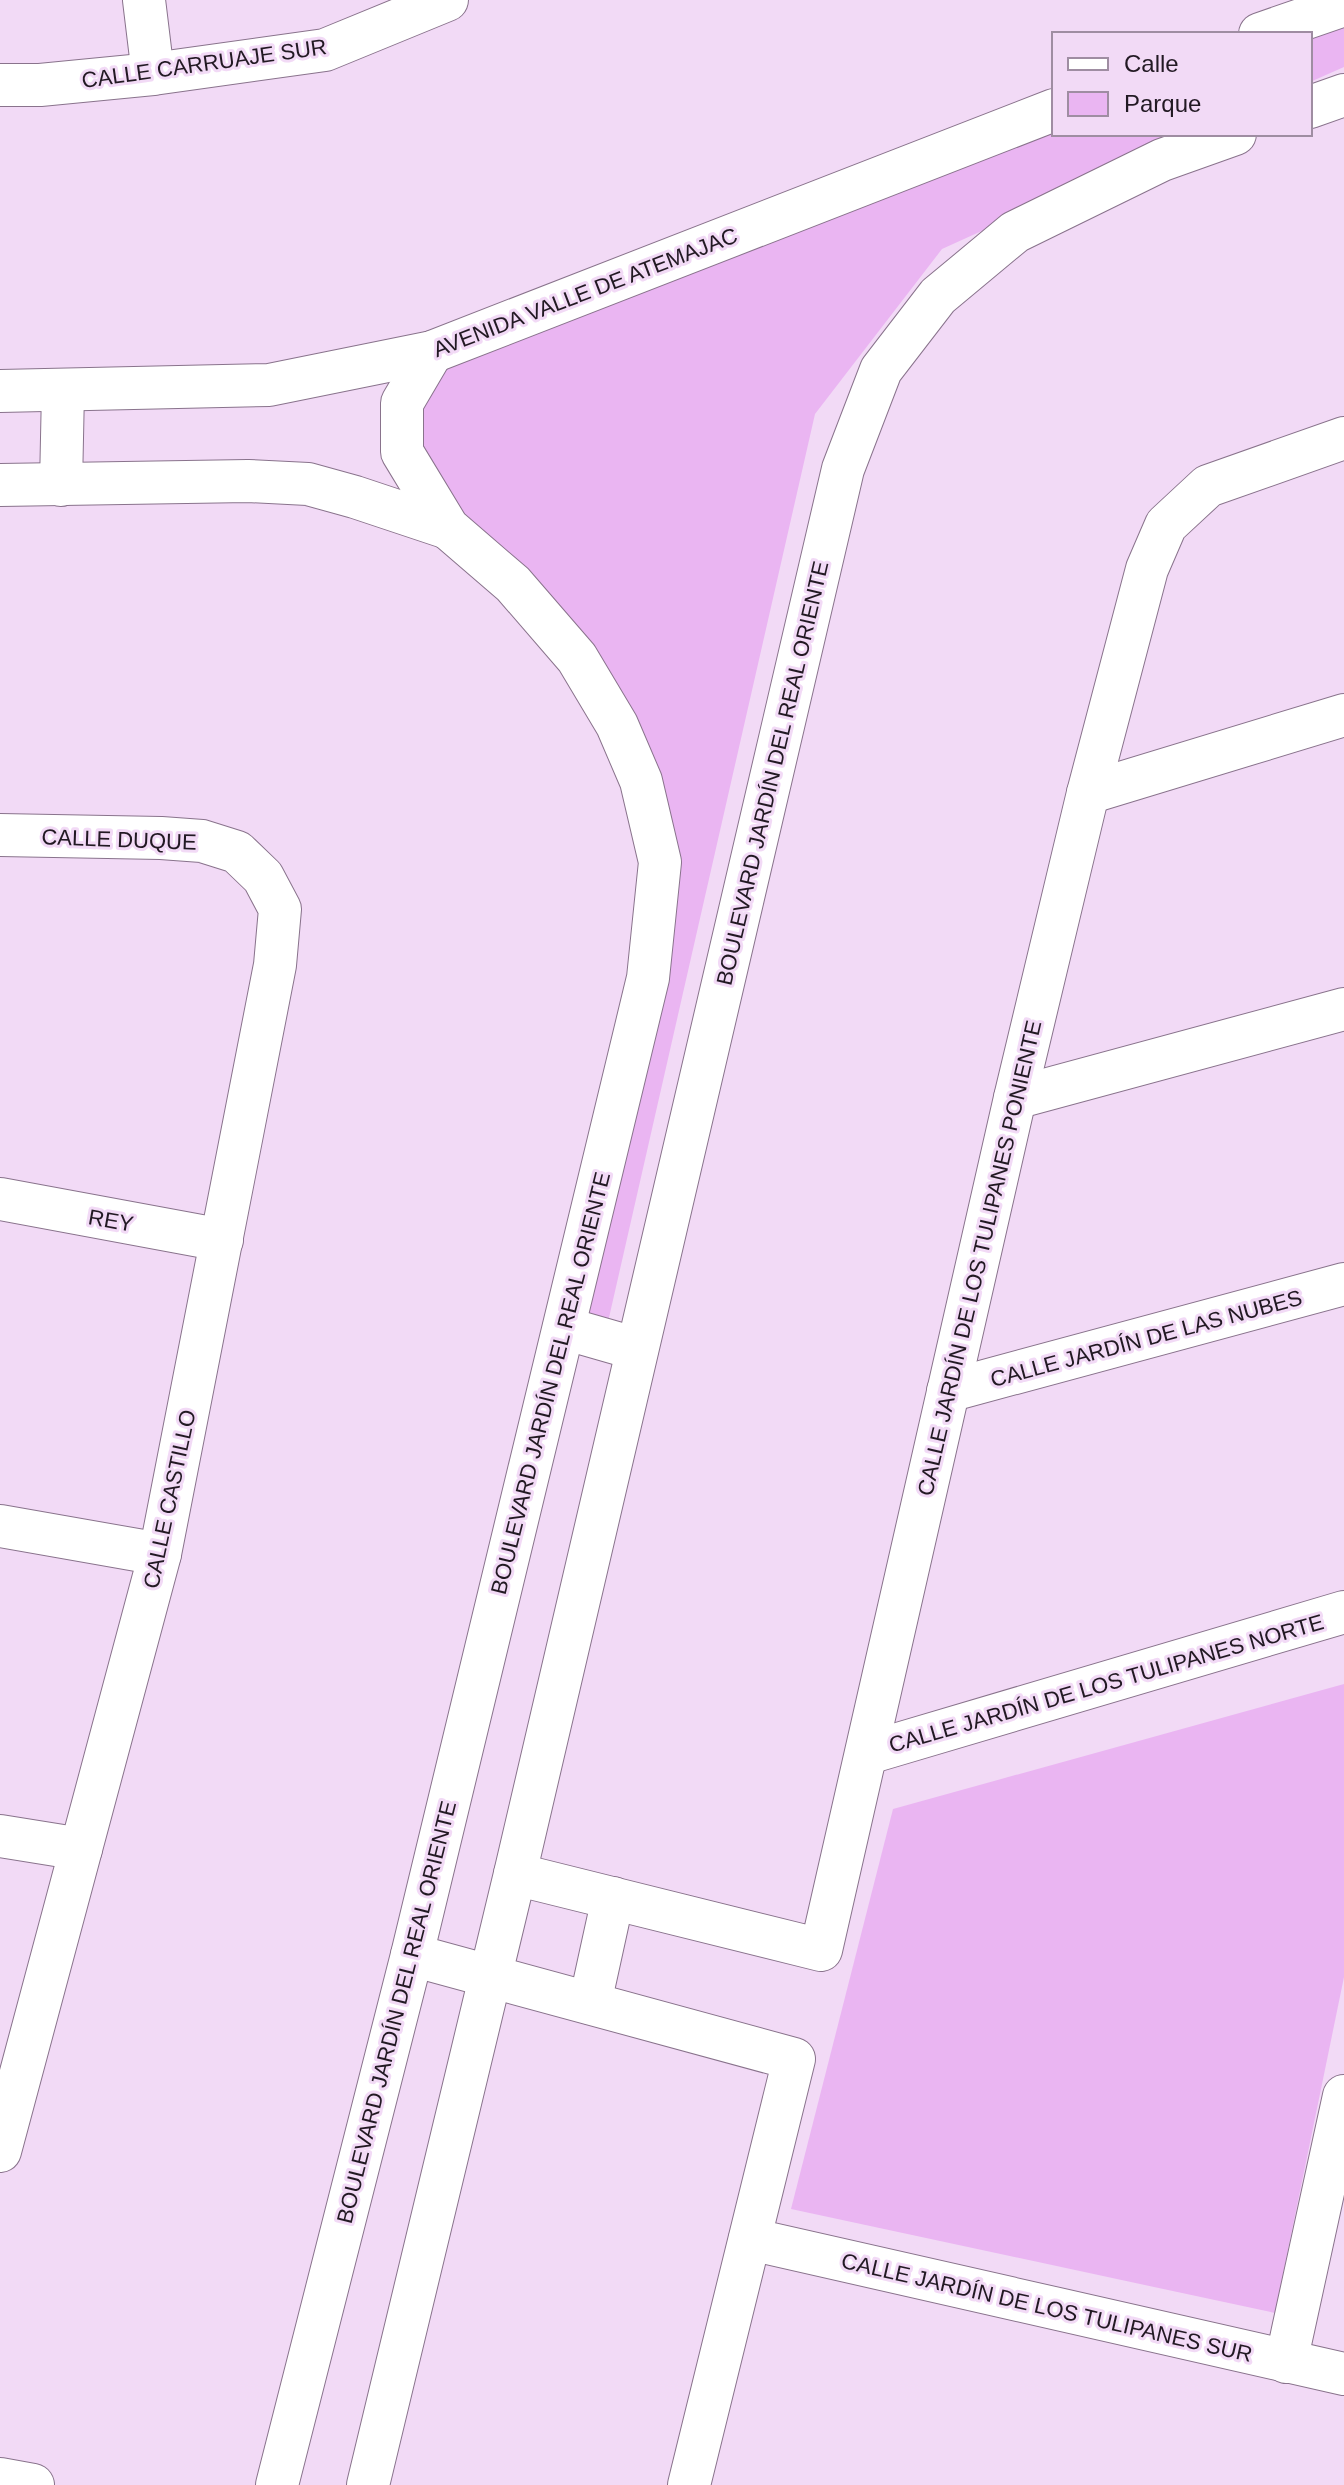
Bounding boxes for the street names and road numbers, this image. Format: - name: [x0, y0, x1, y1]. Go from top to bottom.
- street label: CALLE CARRUAJE SUR: [80, 34, 328, 93]
- street label: AVENIDA VALLE DE ATEMAJAC: [429, 223, 741, 362]
- street label: BOULEVARD JARDÍN DEL REAL ORIENTE: [711, 559, 834, 988]
- street label: CALLE DUQUE: [41, 824, 197, 855]
- street label: CALLE JARDÍN DE LOS TULIPANES PONIENTE: [913, 1018, 1046, 1498]
- street label: BOULEVARD JARDÍN DEL REAL ORIENTE: [486, 1169, 615, 1597]
- street label: REY: [86, 1204, 136, 1237]
- street label: CALLE JARDÍN DE LAS NUBES: [988, 1285, 1305, 1392]
- street label: CALLE CASTILLO: [138, 1407, 201, 1591]
- street label: CALLE JARDÍN DE LOS TULIPANES NORTE: [886, 1609, 1326, 1758]
- street label: BOULEVARD JARDÍN DEL REAL ORIENTE: [332, 1798, 461, 2226]
- street label: CALLE JARDÍN DE LOS TULIPANES SUR: [839, 2248, 1255, 2367]

